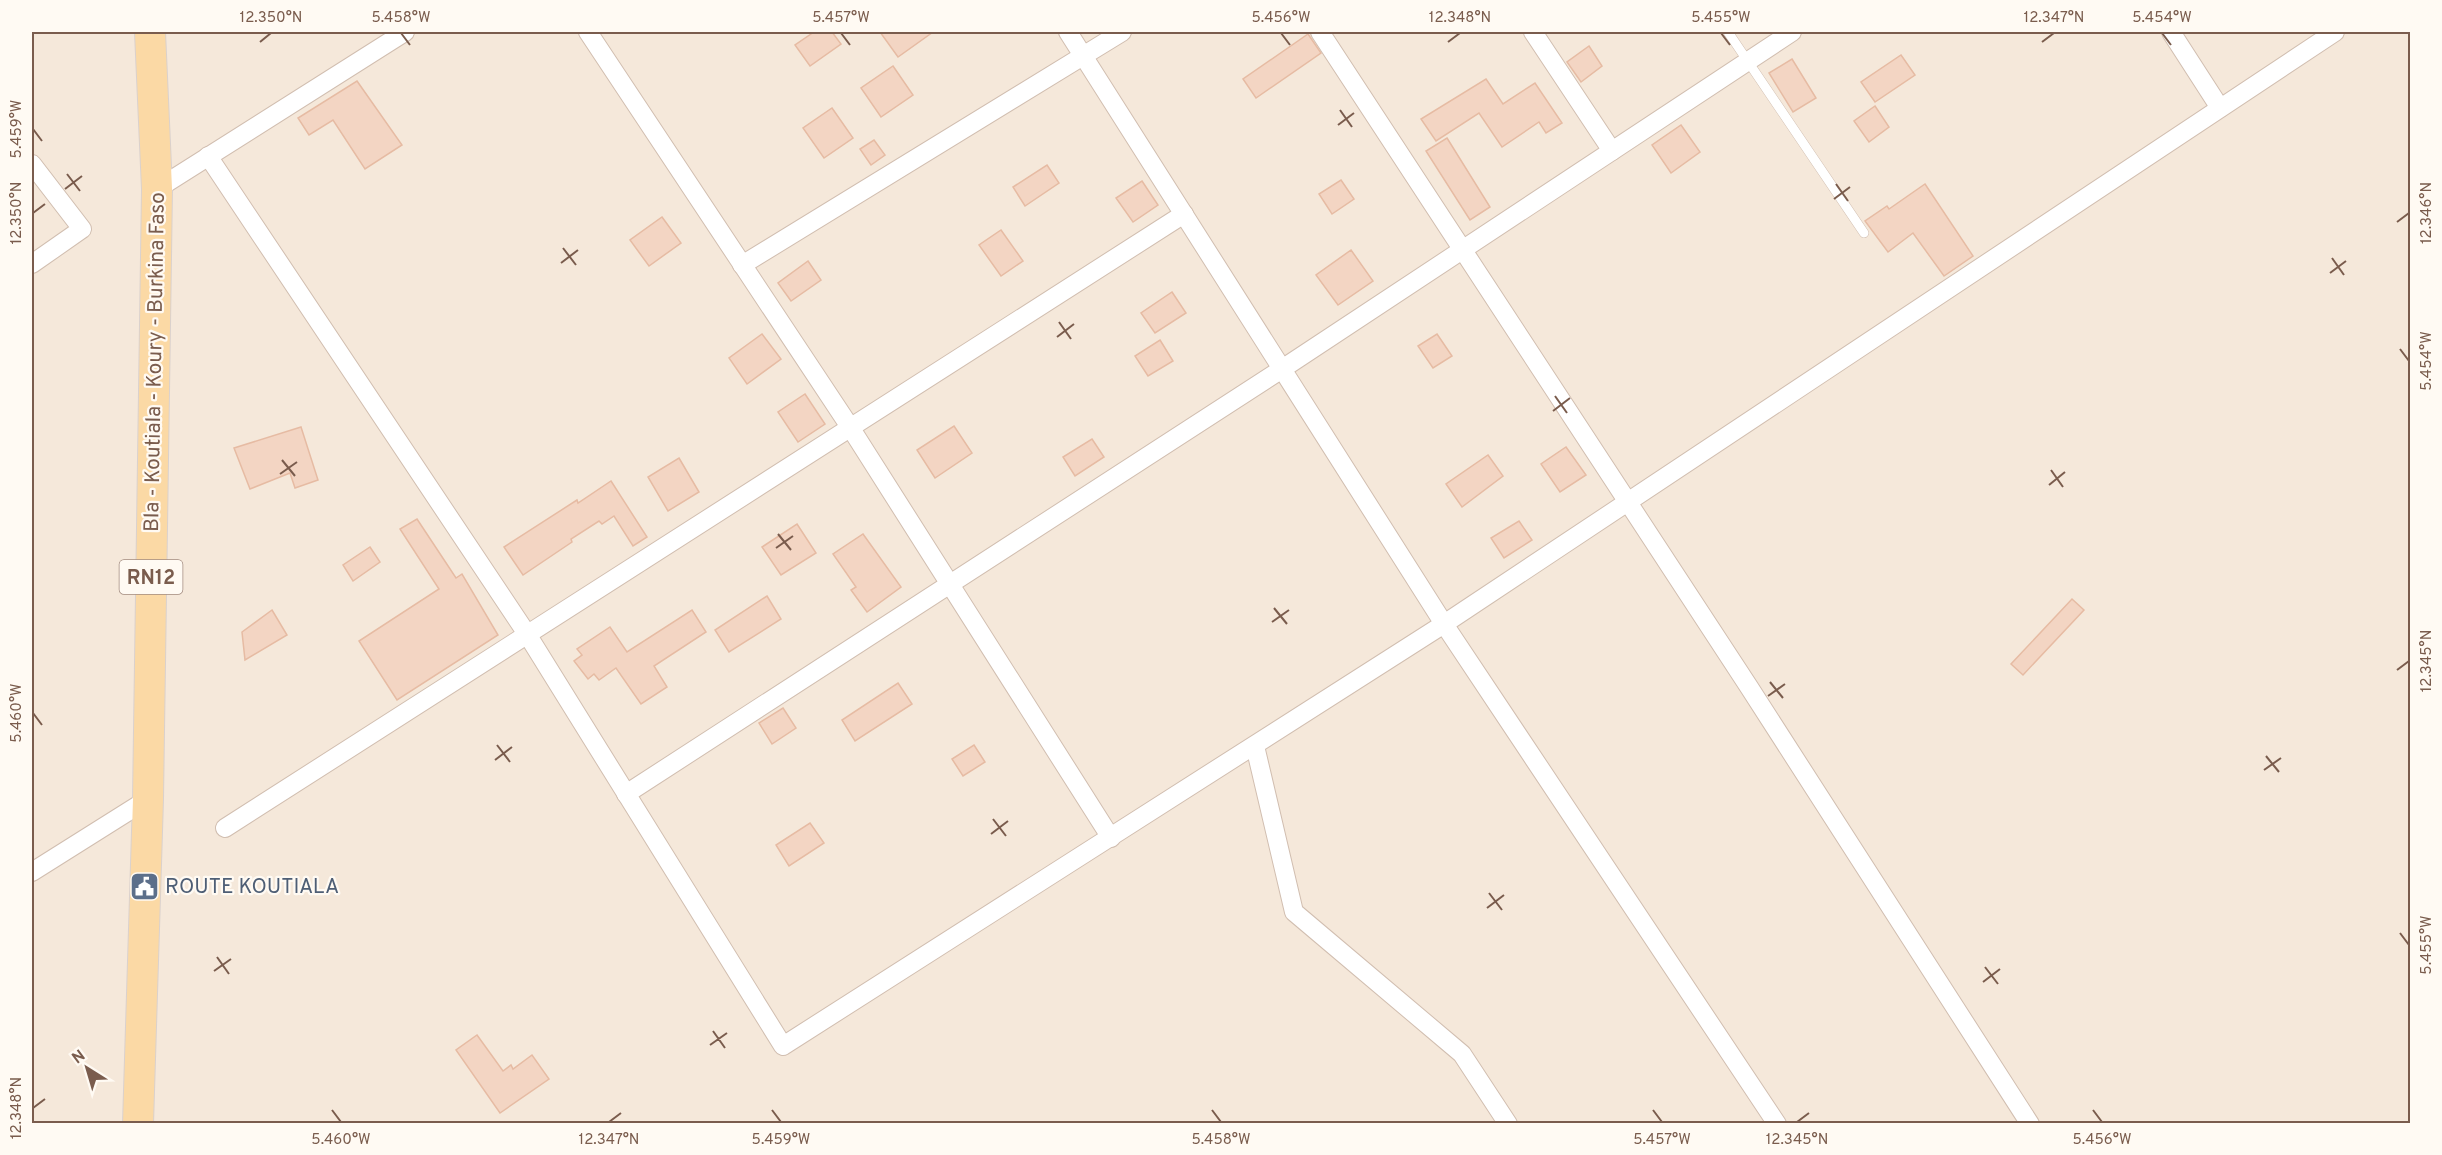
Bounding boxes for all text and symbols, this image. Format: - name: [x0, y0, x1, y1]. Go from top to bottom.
- text: 12.350°N: [240, 9, 302, 28]
- text: 5.458°W: [371, 9, 431, 28]
- text: 5.457°W: [812, 9, 870, 28]
- text: 5.456°W: [1251, 9, 1311, 28]
- text: 12.348°N: [1429, 9, 1491, 28]
- text: 5.455°W: [1691, 9, 1751, 28]
- text: 12.347°N: [2024, 9, 2084, 28]
- text: 5.454°W: [2132, 9, 2192, 28]
- text: 5.459°W: [8, 100, 27, 158]
- text: 12.350°N: [8, 182, 27, 244]
- text: 12.346°N: [2418, 182, 2437, 244]
- street label: Bla - Koutiala - Koury - Burkina Faso: [139, 192, 172, 532]
- text: 5.454°W: [2418, 331, 2437, 391]
- road number: RN12: [120, 560, 182, 594]
- text: 12.345°N: [2418, 630, 2437, 692]
- text: 5.460°W: [8, 683, 27, 743]
- public building icon: ROUTE KOUTIALA: [128, 870, 160, 902]
- place label: ROUTE KOUTIALA: [165, 874, 339, 901]
- text: 5.455°W: [2418, 915, 2437, 975]
- north arrow: [57, 1038, 117, 1098]
- text: N: [69, 1046, 90, 1069]
- text: 12.348°N: [8, 1077, 27, 1139]
- text: 5.460°W: [311, 1131, 371, 1150]
- text: 12.347°N: [579, 1131, 639, 1150]
- text: 5.459°W: [752, 1131, 810, 1150]
- text: 5.458°W: [1191, 1131, 1251, 1150]
- text: 5.457°W: [1633, 1131, 1691, 1150]
- text: 12.345°N: [1766, 1131, 1828, 1150]
- text: 5.456°W: [2072, 1131, 2132, 1150]

